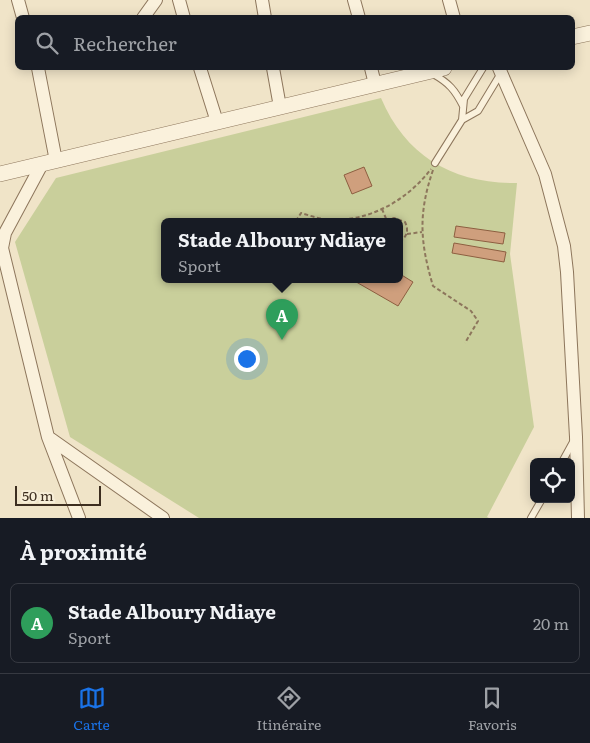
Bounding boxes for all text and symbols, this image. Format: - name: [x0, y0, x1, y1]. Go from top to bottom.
- search box: [15, 15, 575, 70]
- icon: search: [33, 29, 61, 57]
- text: Rechercher: [73, 29, 177, 57]
- popup: [161, 218, 403, 283]
- text: Stade Alboury Ndiaye: [178, 225, 386, 253]
- text: Sport: [178, 253, 221, 277]
- pin: A: [266, 299, 298, 340]
- your location: [234, 346, 260, 372]
- map controls: [530, 458, 575, 503]
- button: locate: [530, 458, 575, 503]
- scale bar: [15, 483, 101, 506]
- text: 50 m: [22, 485, 54, 505]
- text: À proximité: [20, 535, 147, 566]
- text: Stade Alboury Ndiaye: [68, 597, 276, 625]
- text: A: [31, 611, 43, 635]
- text: 20 m: [533, 611, 569, 635]
- text: Sport: [68, 625, 111, 649]
- tab: Carte: [73, 684, 110, 734]
- tab: Itinéraire: [257, 684, 321, 734]
- tab: Favoris: [468, 684, 517, 734]

